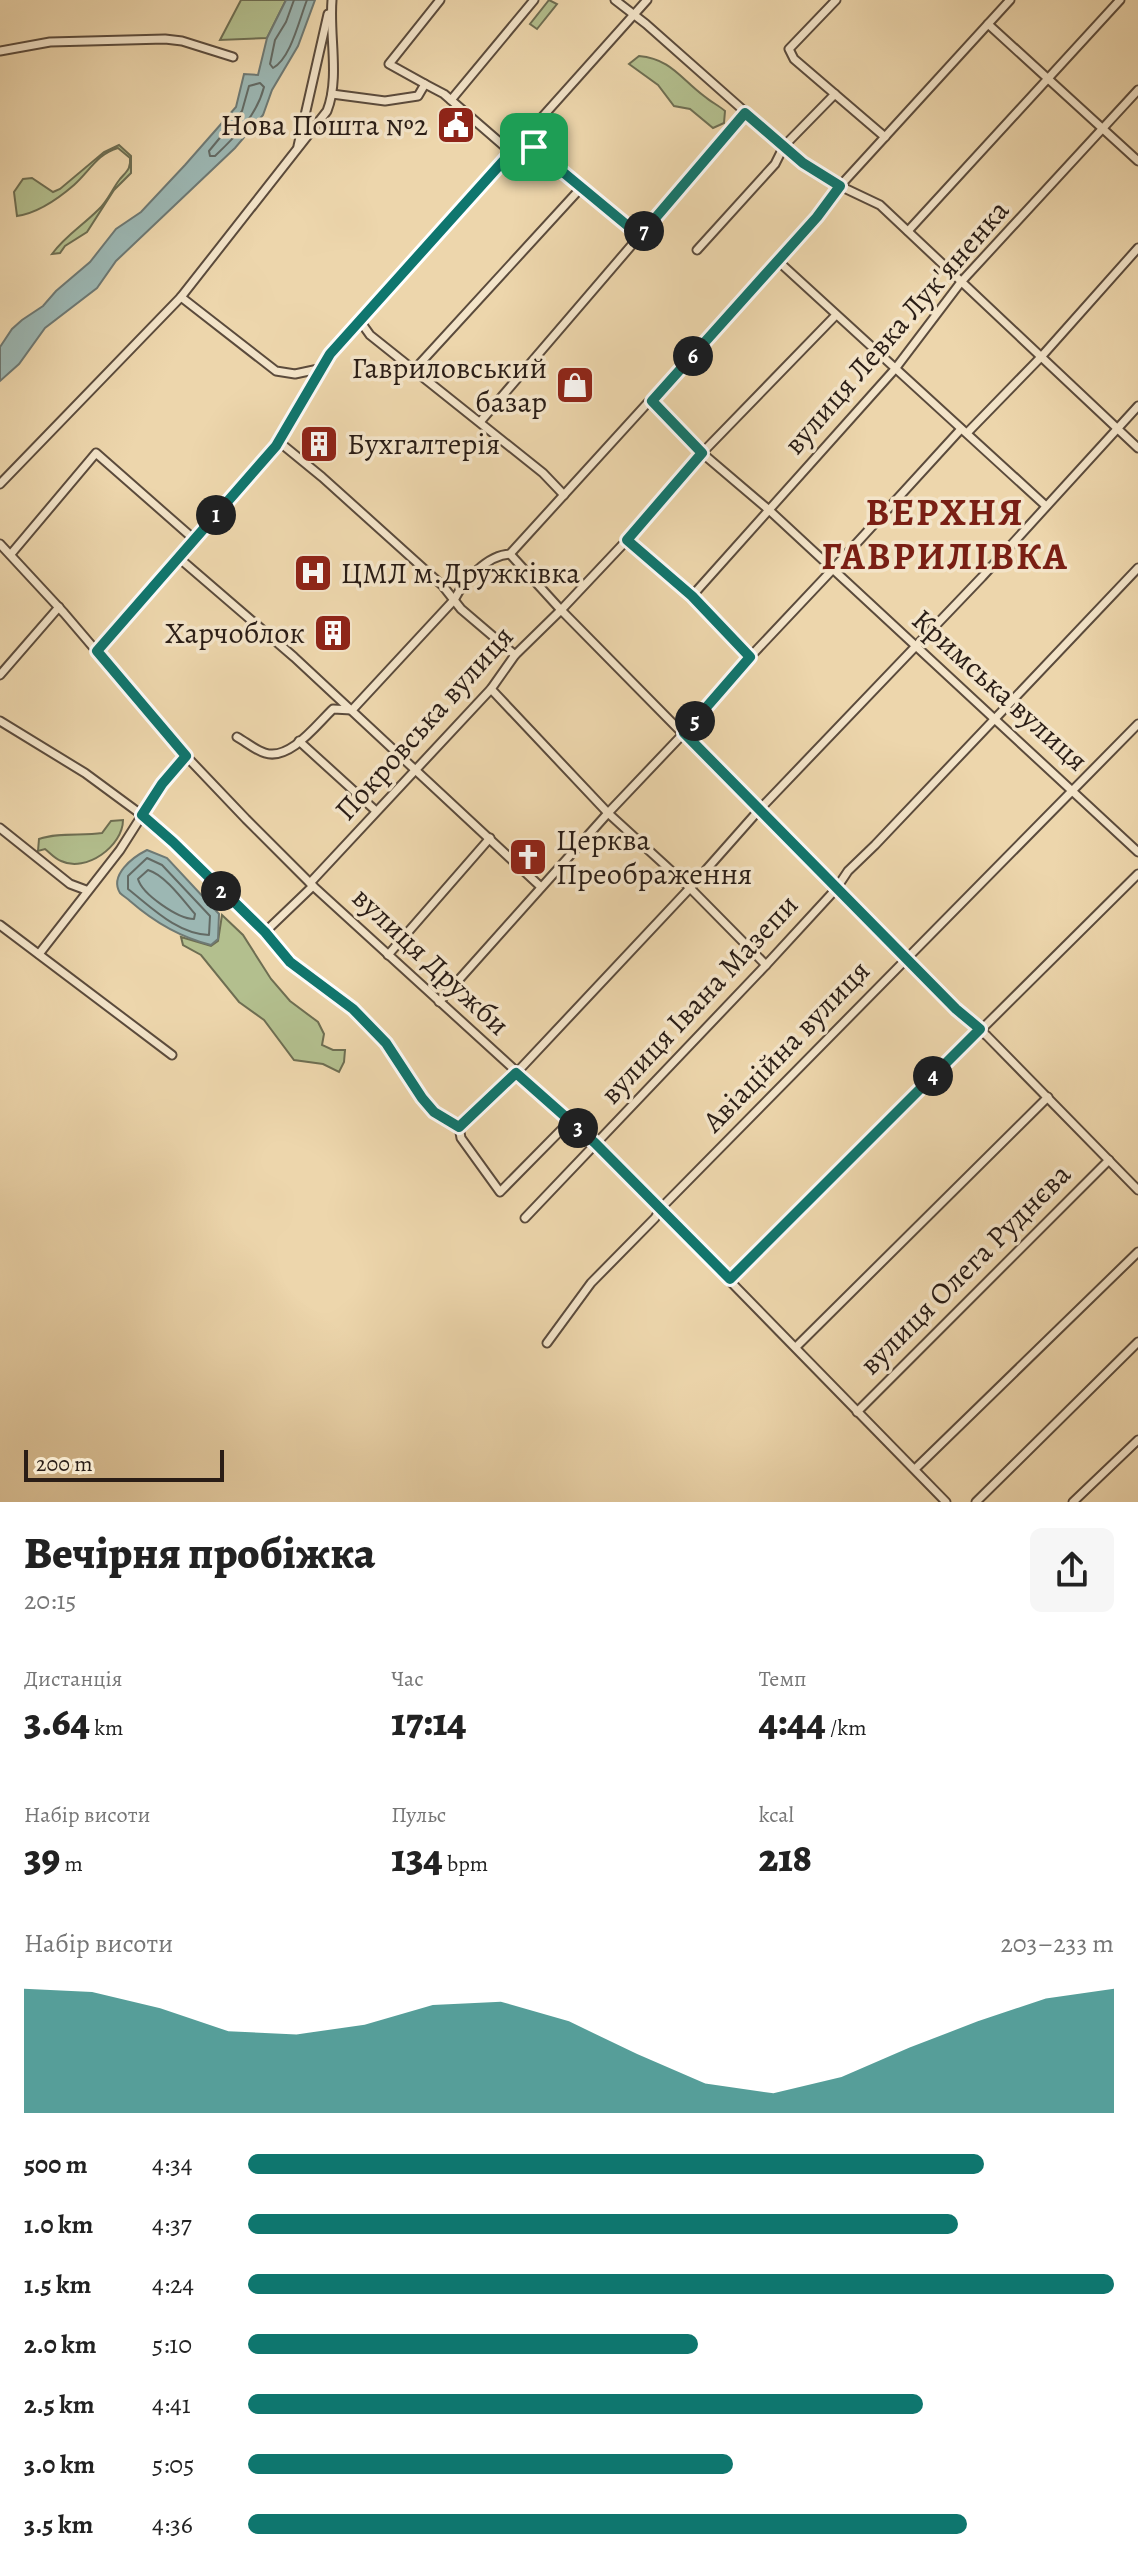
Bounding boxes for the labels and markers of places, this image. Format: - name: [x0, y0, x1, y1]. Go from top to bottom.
- public building icon: Нова Пошта №2: [435, 104, 477, 146]
- place label: Нова Пошта №2: [220, 105, 428, 145]
- pin: [500, 113, 568, 181]
- pin: 7: [624, 211, 664, 251]
- pin: 6: [673, 336, 713, 376]
- place label: Гавриловський базар: [351, 348, 547, 422]
- shop icon: Гавриловський базар: [554, 364, 596, 406]
- building icon: Бухгалтерія: [298, 423, 340, 465]
- place label: Бухгалтерія: [347, 424, 500, 464]
- pin: 1: [196, 495, 236, 535]
- hospital icon: ЦМЛ м.Дружківка: [292, 552, 334, 594]
- place label: ЦМЛ м.Дружківка: [341, 553, 580, 593]
- building icon: Харчоблок: [312, 612, 354, 654]
- place label: Харчоблок: [165, 613, 305, 653]
- pin: 5: [675, 701, 715, 741]
- place label: Церква Преображення: [556, 820, 752, 894]
- church icon: Церква Преображення: [507, 836, 549, 878]
- pin: 2: [201, 871, 241, 911]
- pin: 4: [913, 1056, 953, 1096]
- pin: 3: [558, 1108, 598, 1148]

